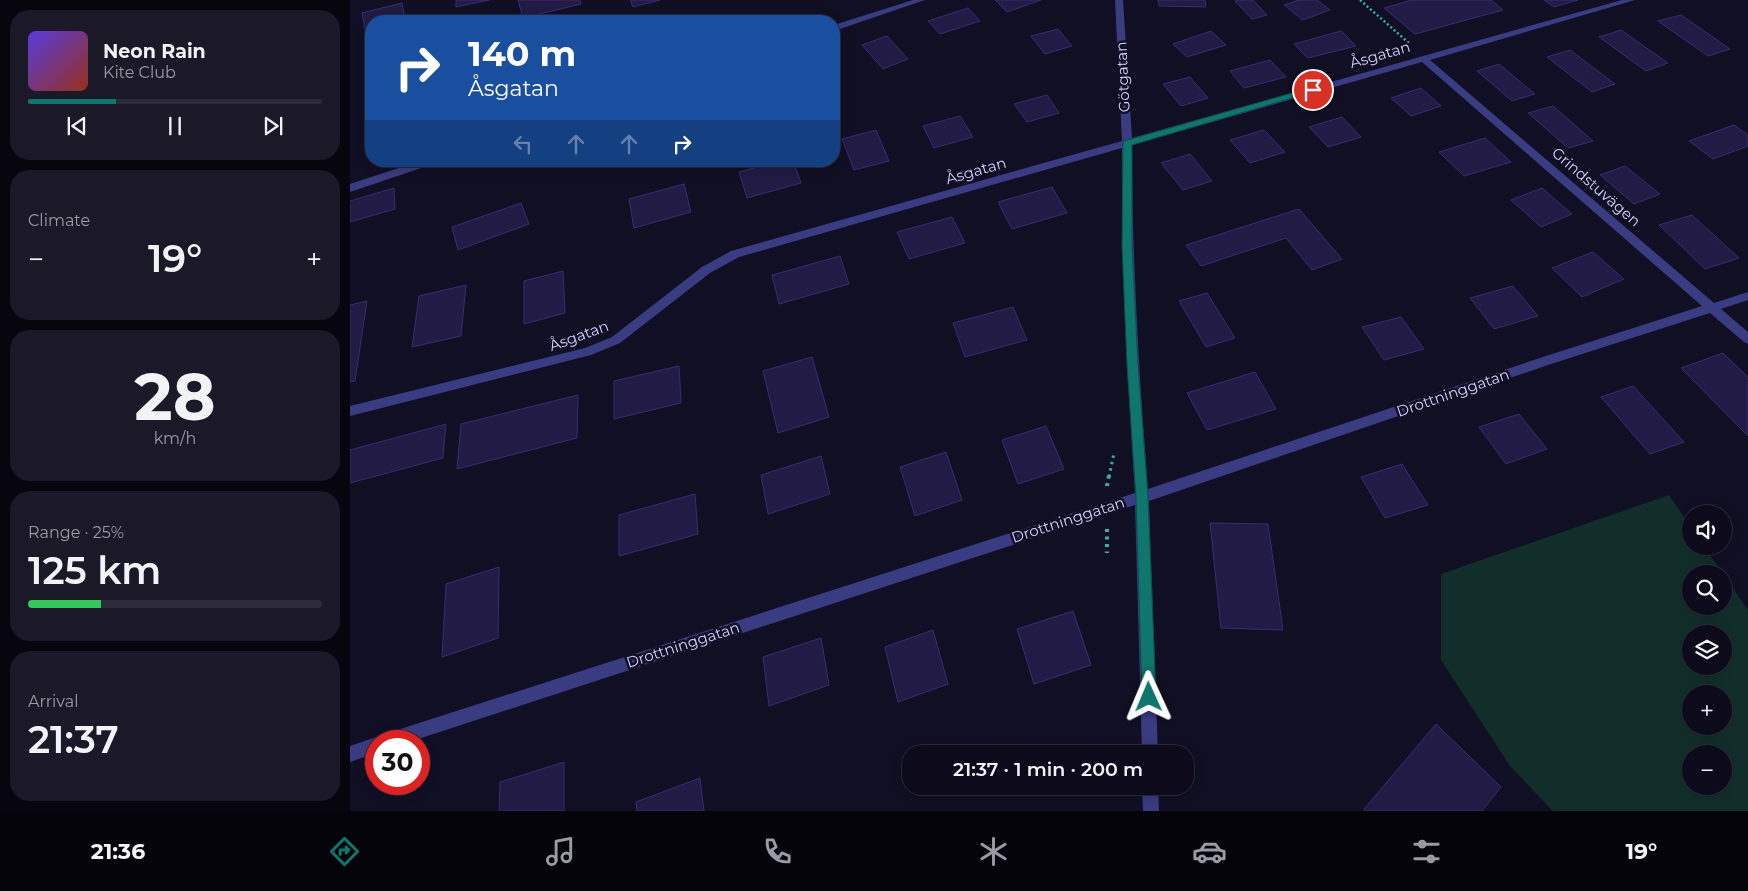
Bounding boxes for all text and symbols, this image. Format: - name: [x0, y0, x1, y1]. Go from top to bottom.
- text: 140 m: [468, 32, 576, 75]
- icon: right: [385, 35, 450, 100]
- street label: Åsgatan: [1347, 37, 1412, 72]
- text: Neon Rain: [103, 40, 206, 63]
- street label: Götgatan: [1111, 41, 1134, 113]
- text: Kite Club: [103, 63, 176, 82]
- pin: [1292, 69, 1334, 111]
- text: Åsgatan: [468, 75, 559, 102]
- icon: arrive: [1299, 76, 1327, 104]
- icon: previous: [63, 112, 91, 140]
- icon: pause: [161, 112, 189, 140]
- icon: next: [259, 112, 287, 140]
- icon: left: [509, 130, 537, 158]
- icon: ahead: [562, 130, 590, 158]
- icon: ahead: [615, 130, 643, 158]
- icon: right: [668, 130, 696, 158]
- street label: Grindstuvägen: [1548, 143, 1645, 230]
- street label: Åsgatan: [943, 153, 1008, 188]
- text: Climate: [28, 211, 90, 230]
- text: 19°: [148, 235, 202, 282]
- text: −: [28, 242, 44, 276]
- text: +: [306, 242, 322, 276]
- street label: Åsgatan: [546, 316, 611, 355]
- text: 28: [134, 357, 216, 436]
- street label: Drottninggatan: [1394, 364, 1512, 421]
- text: km/h: [154, 429, 196, 448]
- street label: Drottninggatan: [1009, 492, 1127, 547]
- map controls: [1682, 505, 1732, 795]
- button: sound: [1682, 505, 1732, 555]
- text: Range · 25%: [28, 523, 124, 542]
- text: 125 km: [28, 547, 161, 594]
- button: search: [1682, 565, 1732, 615]
- street label: Drottninggatan: [624, 617, 742, 672]
- button: layers: [1682, 625, 1732, 675]
- position arrow: [1122, 670, 1174, 722]
- button: +: [1682, 685, 1732, 735]
- text: Arrival: [28, 692, 78, 711]
- text: 21:37: [28, 716, 119, 763]
- speed limit sign: 30: [365, 730, 430, 795]
- button: −: [1682, 745, 1732, 795]
- text: 21:37 · 1 min · 200 m: [953, 758, 1143, 781]
- icon: directions: [327, 834, 362, 869]
- icon: music: [543, 834, 578, 869]
- icon: phone: [760, 834, 795, 869]
- icon: climate: [976, 834, 1011, 869]
- icon: car: [1192, 834, 1227, 869]
- icon: filters: [1409, 834, 1444, 869]
- text: 21:36: [91, 838, 145, 865]
- text: 19°: [1625, 838, 1657, 865]

